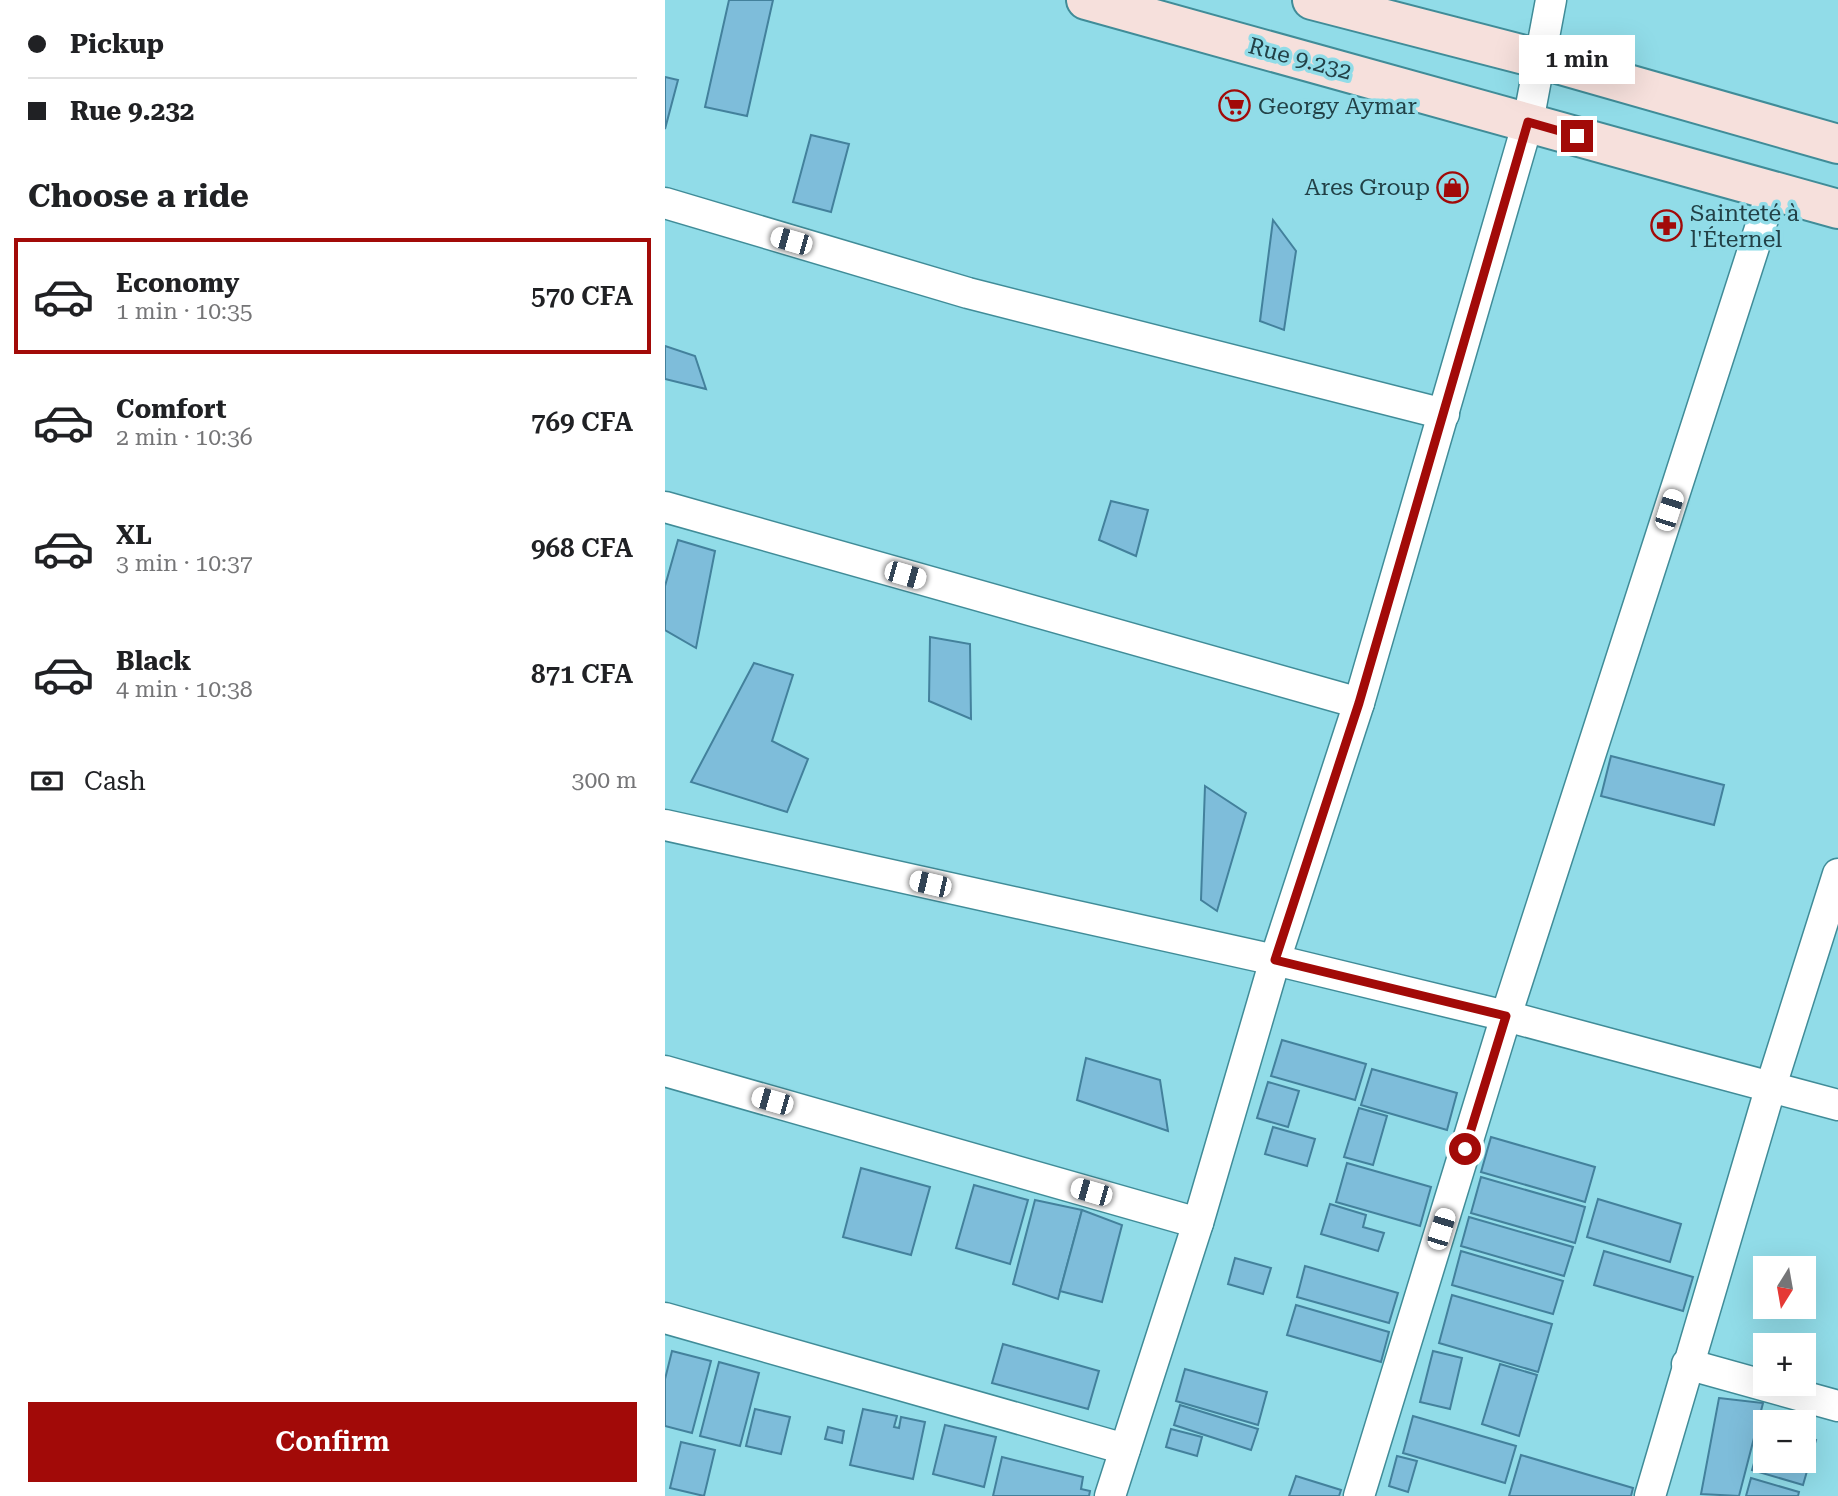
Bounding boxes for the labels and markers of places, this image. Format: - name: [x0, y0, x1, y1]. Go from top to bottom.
- supermarket icon: Georgy Aymar: [1218, 89, 1252, 123]
- place label: Georgy Aymar: [1258, 93, 1417, 120]
- shop icon: Ares Group: [1436, 170, 1470, 204]
- place label: Ares Group: [1305, 174, 1430, 201]
- place label: Sainteté à l'Éternel: [1690, 200, 1800, 253]
- pharmacy icon: Sainteté à l'Éternel: [1650, 209, 1684, 243]

